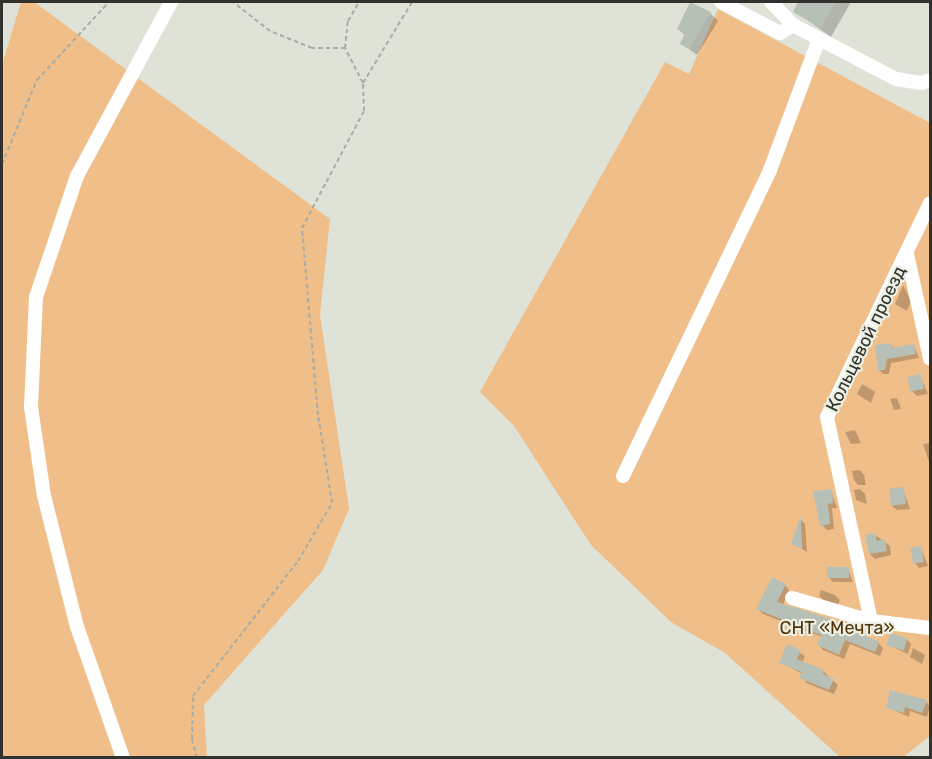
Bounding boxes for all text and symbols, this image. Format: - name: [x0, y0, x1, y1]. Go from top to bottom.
- street label: Кольцевой проезд: [821, 263, 911, 415]
- park label: СНТ «Мечта»: [780, 617, 894, 639]

